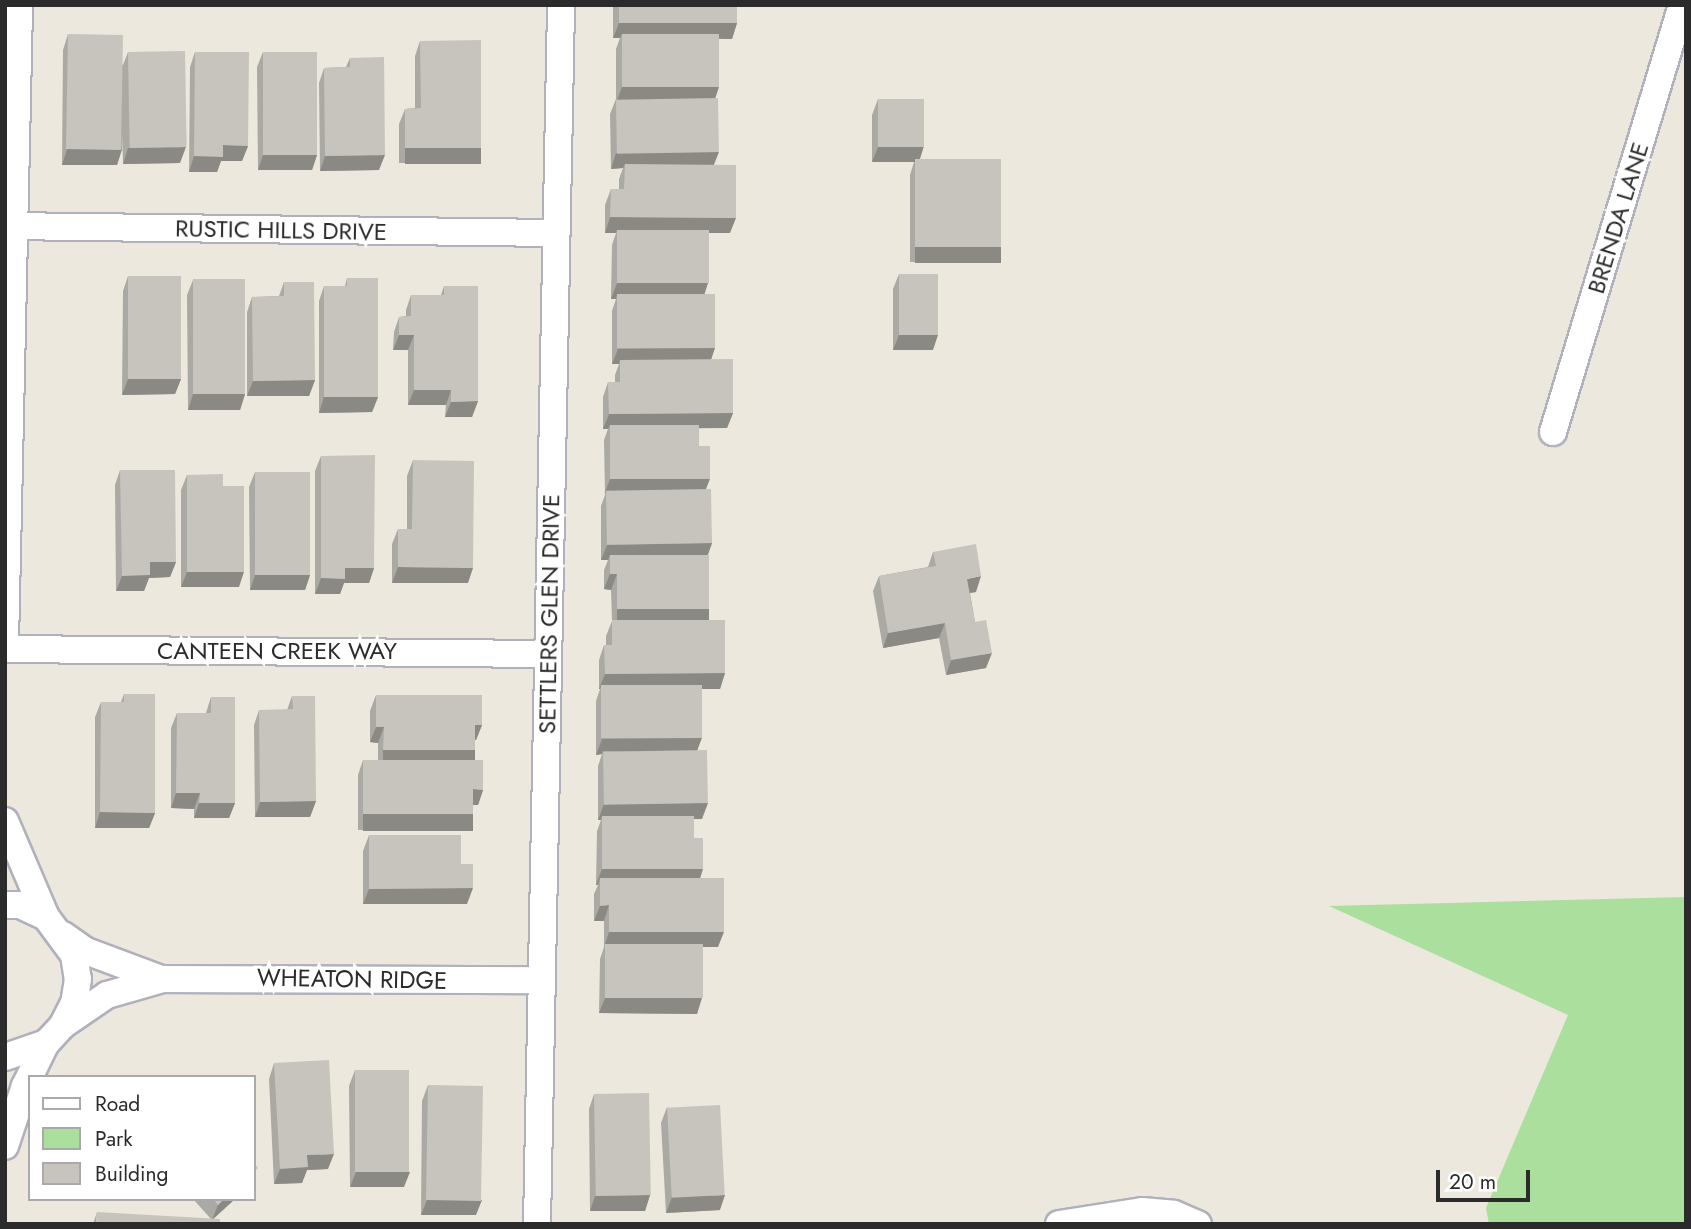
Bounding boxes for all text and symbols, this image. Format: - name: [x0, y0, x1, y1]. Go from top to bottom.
- street label: BRENDA LANE: [1581, 139, 1655, 297]
- street label: RUSTIC HILLS DRIVE: [175, 214, 387, 246]
- street label: SETTLERS GLEN DRIVE: [533, 494, 565, 734]
- street label: CANTEEN CREEK WAY: [157, 637, 397, 665]
- street label: WHEATON RIDGE: [257, 963, 447, 995]
- legend: [28, 1075, 256, 1201]
- text: Road: [95, 1089, 140, 1119]
- text: Park: [95, 1124, 132, 1154]
- scale bar: [1439, 1156, 1534, 1200]
- text: Building: [95, 1159, 168, 1189]
- text: 20 m: [1449, 1167, 1496, 1197]

